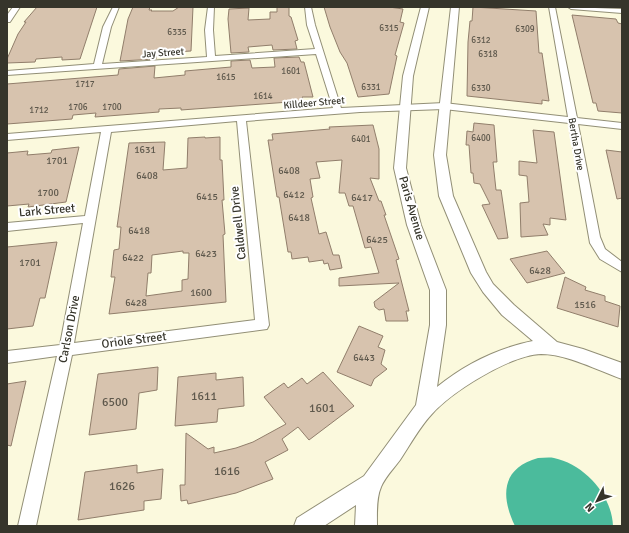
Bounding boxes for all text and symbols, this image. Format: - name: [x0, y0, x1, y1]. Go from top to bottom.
- house number: 6315: [379, 23, 399, 34]
- house number: 6309: [515, 24, 535, 35]
- house number: 6335: [167, 27, 187, 38]
- house number: 6312: [471, 35, 491, 46]
- street label: Jay Street: [142, 46, 185, 60]
- house number: 6318: [478, 49, 498, 60]
- house number: 1601: [281, 66, 301, 77]
- house number: 1615: [216, 72, 236, 83]
- house number: 1717: [75, 79, 95, 90]
- house number: 6331: [361, 82, 381, 93]
- house number: 6330: [471, 83, 491, 94]
- house number: 1614: [253, 91, 273, 102]
- street label: Killdeer Street: [283, 94, 346, 112]
- house number: 1706: [68, 102, 88, 113]
- house number: 1700: [102, 102, 122, 113]
- house number: 1712: [29, 105, 49, 116]
- street label: Bertha Drive: [565, 117, 587, 172]
- house number: 6400: [471, 133, 491, 144]
- house number: 6401: [351, 134, 371, 145]
- house number: 1631: [134, 144, 156, 156]
- house number: 1701: [46, 155, 68, 167]
- house number: 6408: [278, 165, 300, 177]
- house number: 6408: [136, 170, 158, 182]
- street label: Paris Avenue: [395, 174, 428, 242]
- street label: Caldwell Drive: [227, 185, 250, 261]
- house number: 1700: [37, 187, 59, 199]
- house number: 6412: [283, 189, 305, 201]
- house number: 6415: [196, 191, 218, 203]
- house number: 6417: [351, 192, 373, 204]
- street label: Lark Street: [18, 201, 76, 220]
- house number: 6418: [288, 212, 310, 224]
- house number: 6418: [128, 225, 150, 237]
- house number: 6425: [366, 234, 388, 246]
- house number: 6423: [195, 248, 217, 260]
- house number: 6422: [122, 252, 144, 264]
- house number: 1701: [19, 257, 41, 269]
- house number: 6428: [529, 265, 551, 277]
- house number: 1600: [190, 287, 212, 299]
- street label: Carlson Drive: [56, 294, 83, 364]
- house number: 6428: [125, 297, 147, 309]
- house number: 1516: [574, 299, 596, 311]
- street label: Oriole Street: [101, 329, 167, 352]
- house number: 6443: [353, 352, 375, 364]
- house number: 1611: [191, 389, 217, 404]
- house number: 6500: [102, 395, 128, 410]
- house number: 1601: [309, 401, 335, 416]
- house number: 1616: [214, 464, 240, 479]
- house number: 1626: [109, 479, 135, 494]
- north arrow: [577, 481, 617, 521]
- text: N: [583, 500, 597, 515]

